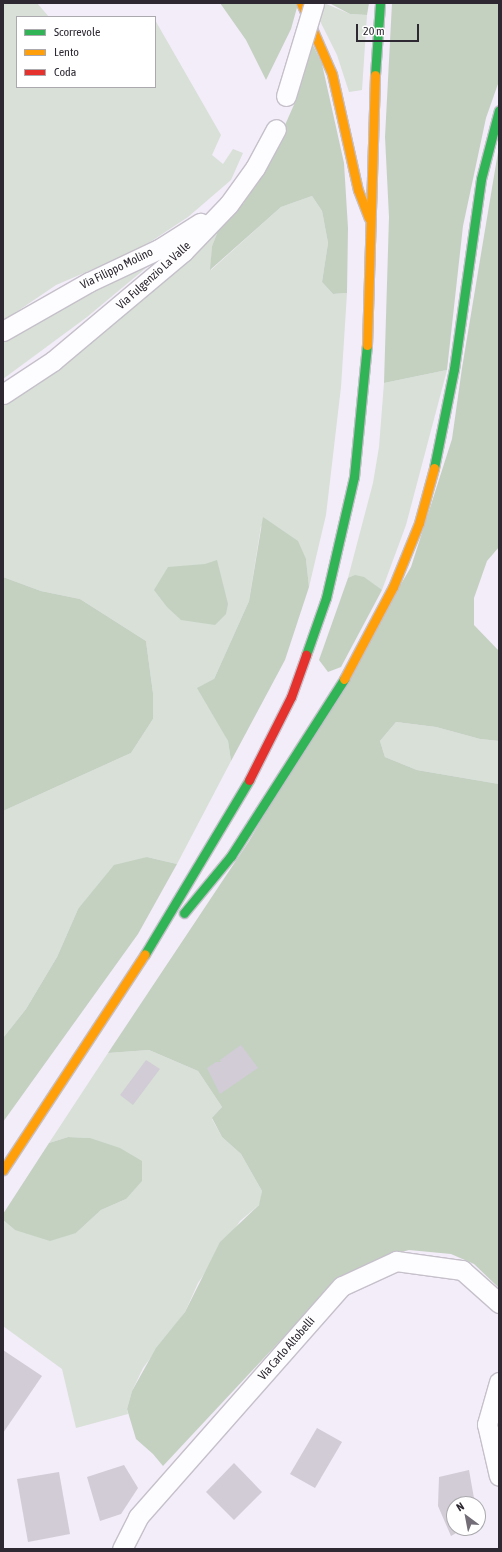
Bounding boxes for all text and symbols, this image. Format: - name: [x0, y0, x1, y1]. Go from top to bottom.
- legend: [16, 16, 156, 88]
- scale bar: [358, 16, 421, 42]
- text: 20 m: [363, 24, 385, 38]
- text: Scorrevole: [54, 25, 101, 39]
- text: Lento: [54, 45, 79, 59]
- text: Coda: [54, 65, 76, 79]
- street label: Via Fulgenzio La Valle: [114, 239, 194, 313]
- street label: Via Filippo Molino: [78, 245, 156, 293]
- street label: Via Carlo Altobelli: [256, 1314, 318, 1384]
- north arrow: [446, 1496, 486, 1536]
- text: N: [454, 1500, 466, 1513]

